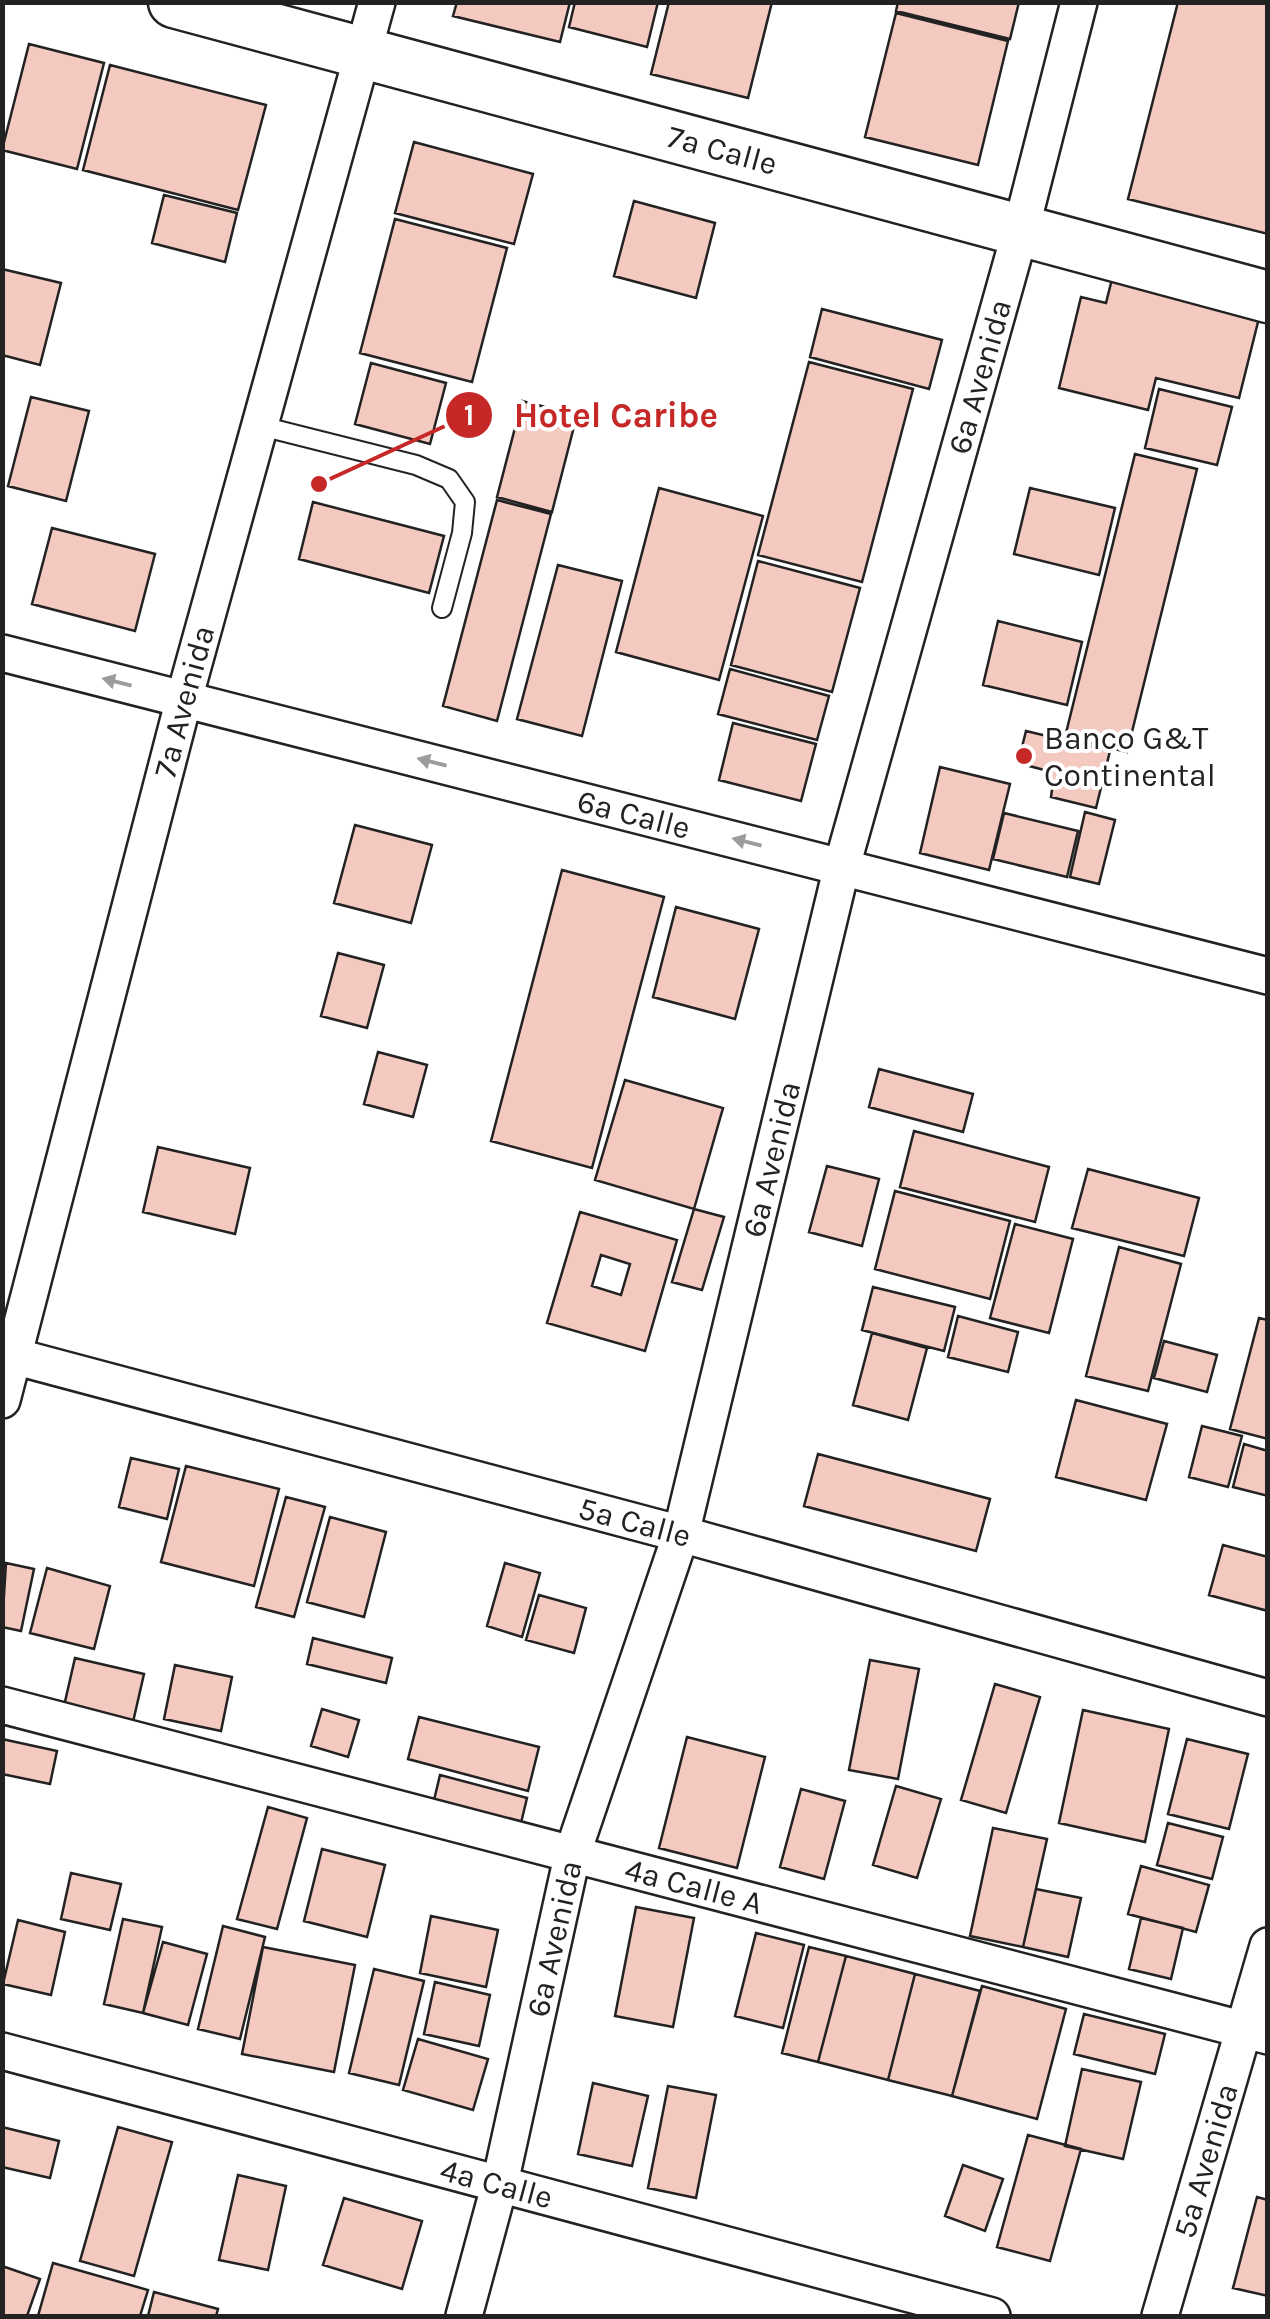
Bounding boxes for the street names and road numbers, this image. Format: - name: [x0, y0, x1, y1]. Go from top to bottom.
- street label: 7a Calle: [663, 118, 781, 183]
- street label: 6a Avenida: [941, 295, 1019, 458]
- street label: 7a Avenida: [146, 621, 223, 781]
- street label: 6a Calle: [573, 783, 694, 847]
- street label: 6a Avenida: [735, 1078, 808, 1241]
- street label: 5a Calle: [574, 1490, 695, 1555]
- street label: 4a Calle A: [621, 1851, 766, 1922]
- street label: 6a Avenida: [519, 1857, 590, 2020]
- street label: 5a Avenida: [1166, 2079, 1246, 2242]
- street label: 4a Calle: [436, 2151, 557, 2217]

